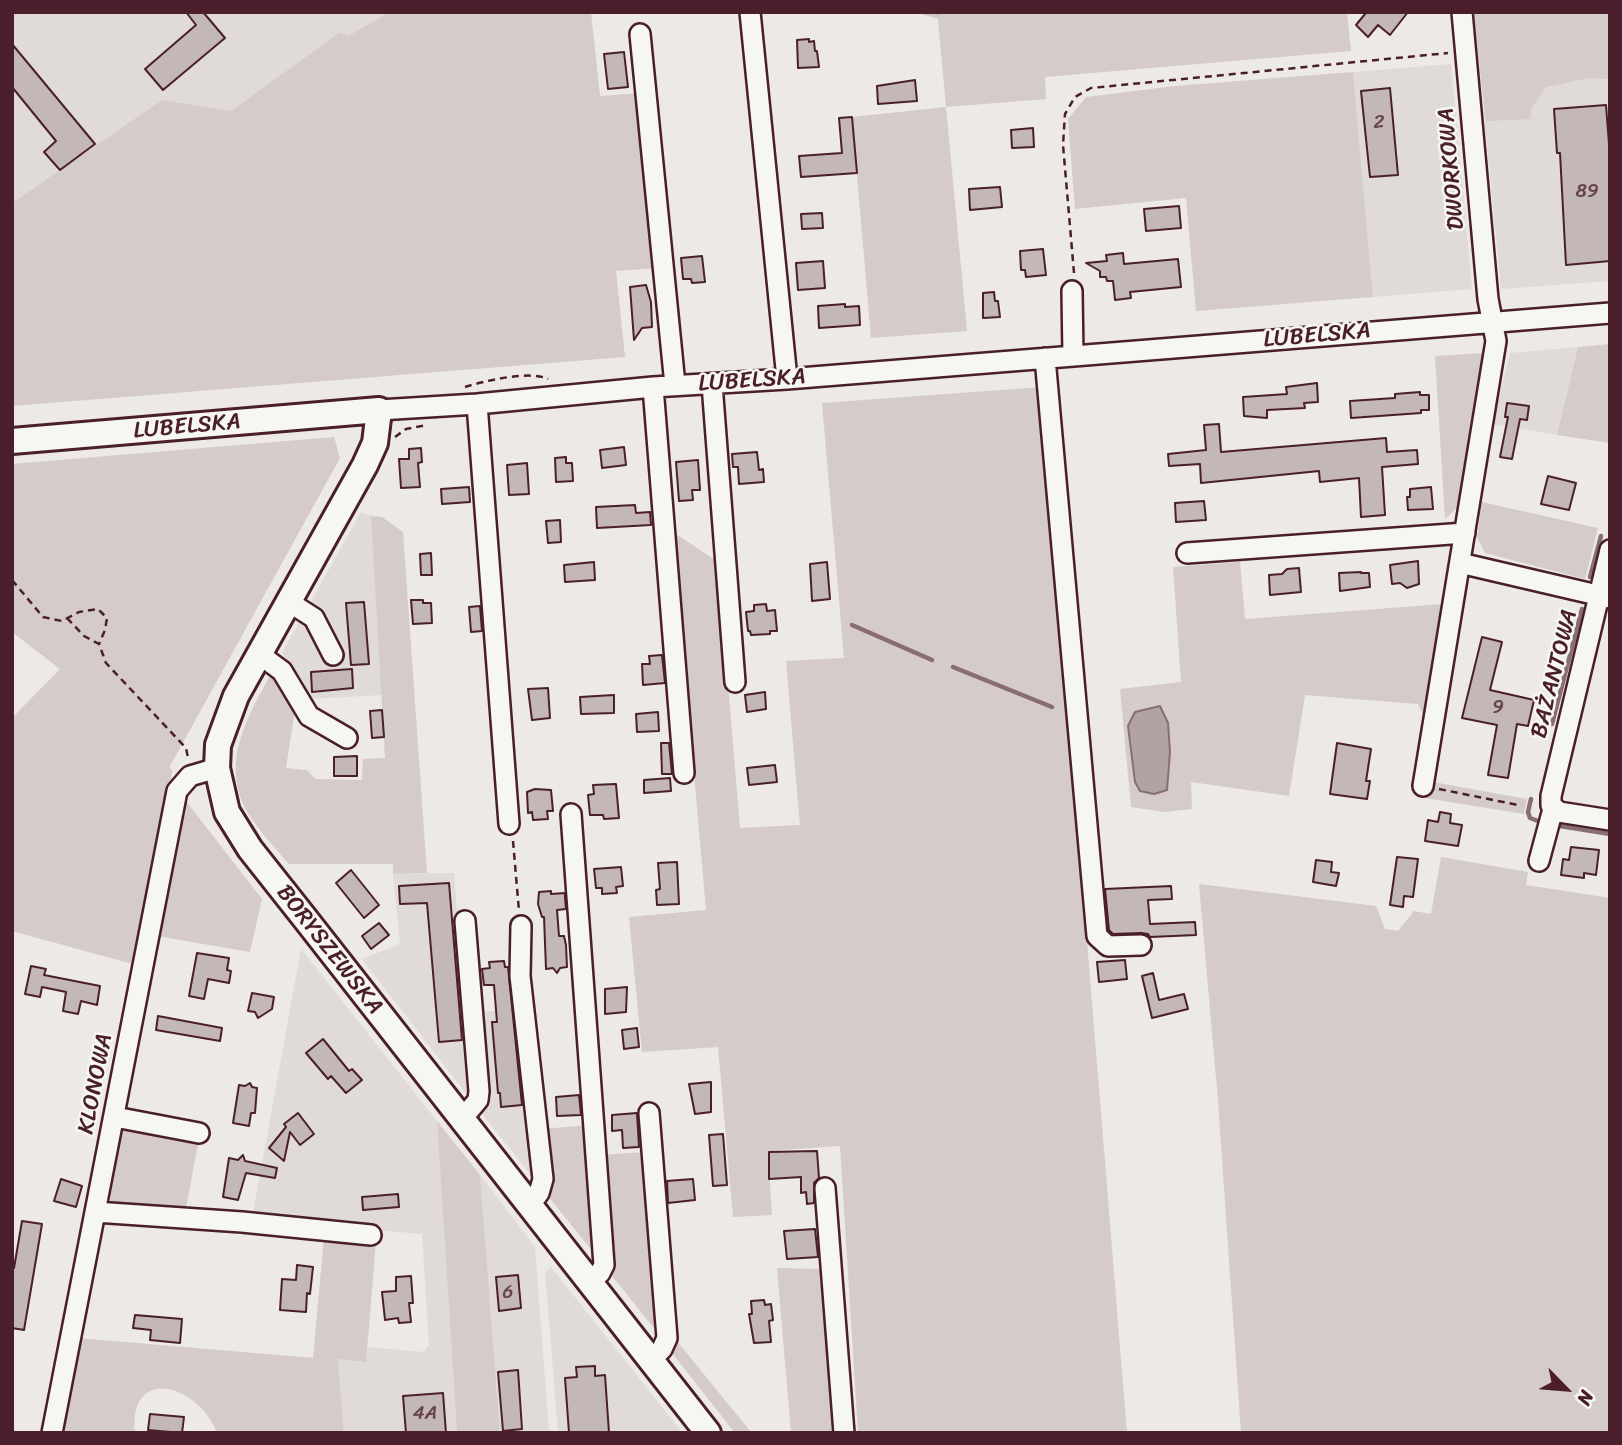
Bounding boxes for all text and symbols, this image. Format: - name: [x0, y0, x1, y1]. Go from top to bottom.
- street label: DWORKOWA: [1433, 107, 1471, 231]
- house number: 2: [1374, 112, 1384, 134]
- house number: 89: [1575, 181, 1599, 203]
- street label: LUBELSKA: [1262, 318, 1372, 354]
- street label: LUBELSKA: [697, 363, 807, 399]
- street label: LUBELSKA: [132, 409, 242, 445]
- street label: BAŻANTOWA: [1526, 607, 1584, 741]
- house number: 9: [1492, 697, 1504, 719]
- street label: BORYSZEWSKA: [270, 880, 388, 1020]
- street label: KLONOWA: [73, 1032, 119, 1136]
- house number: 6: [503, 1282, 513, 1304]
- north arrow: [1531, 1354, 1601, 1424]
- text: N: [1568, 1385, 1603, 1411]
- house number: 4A: [413, 1403, 437, 1425]

